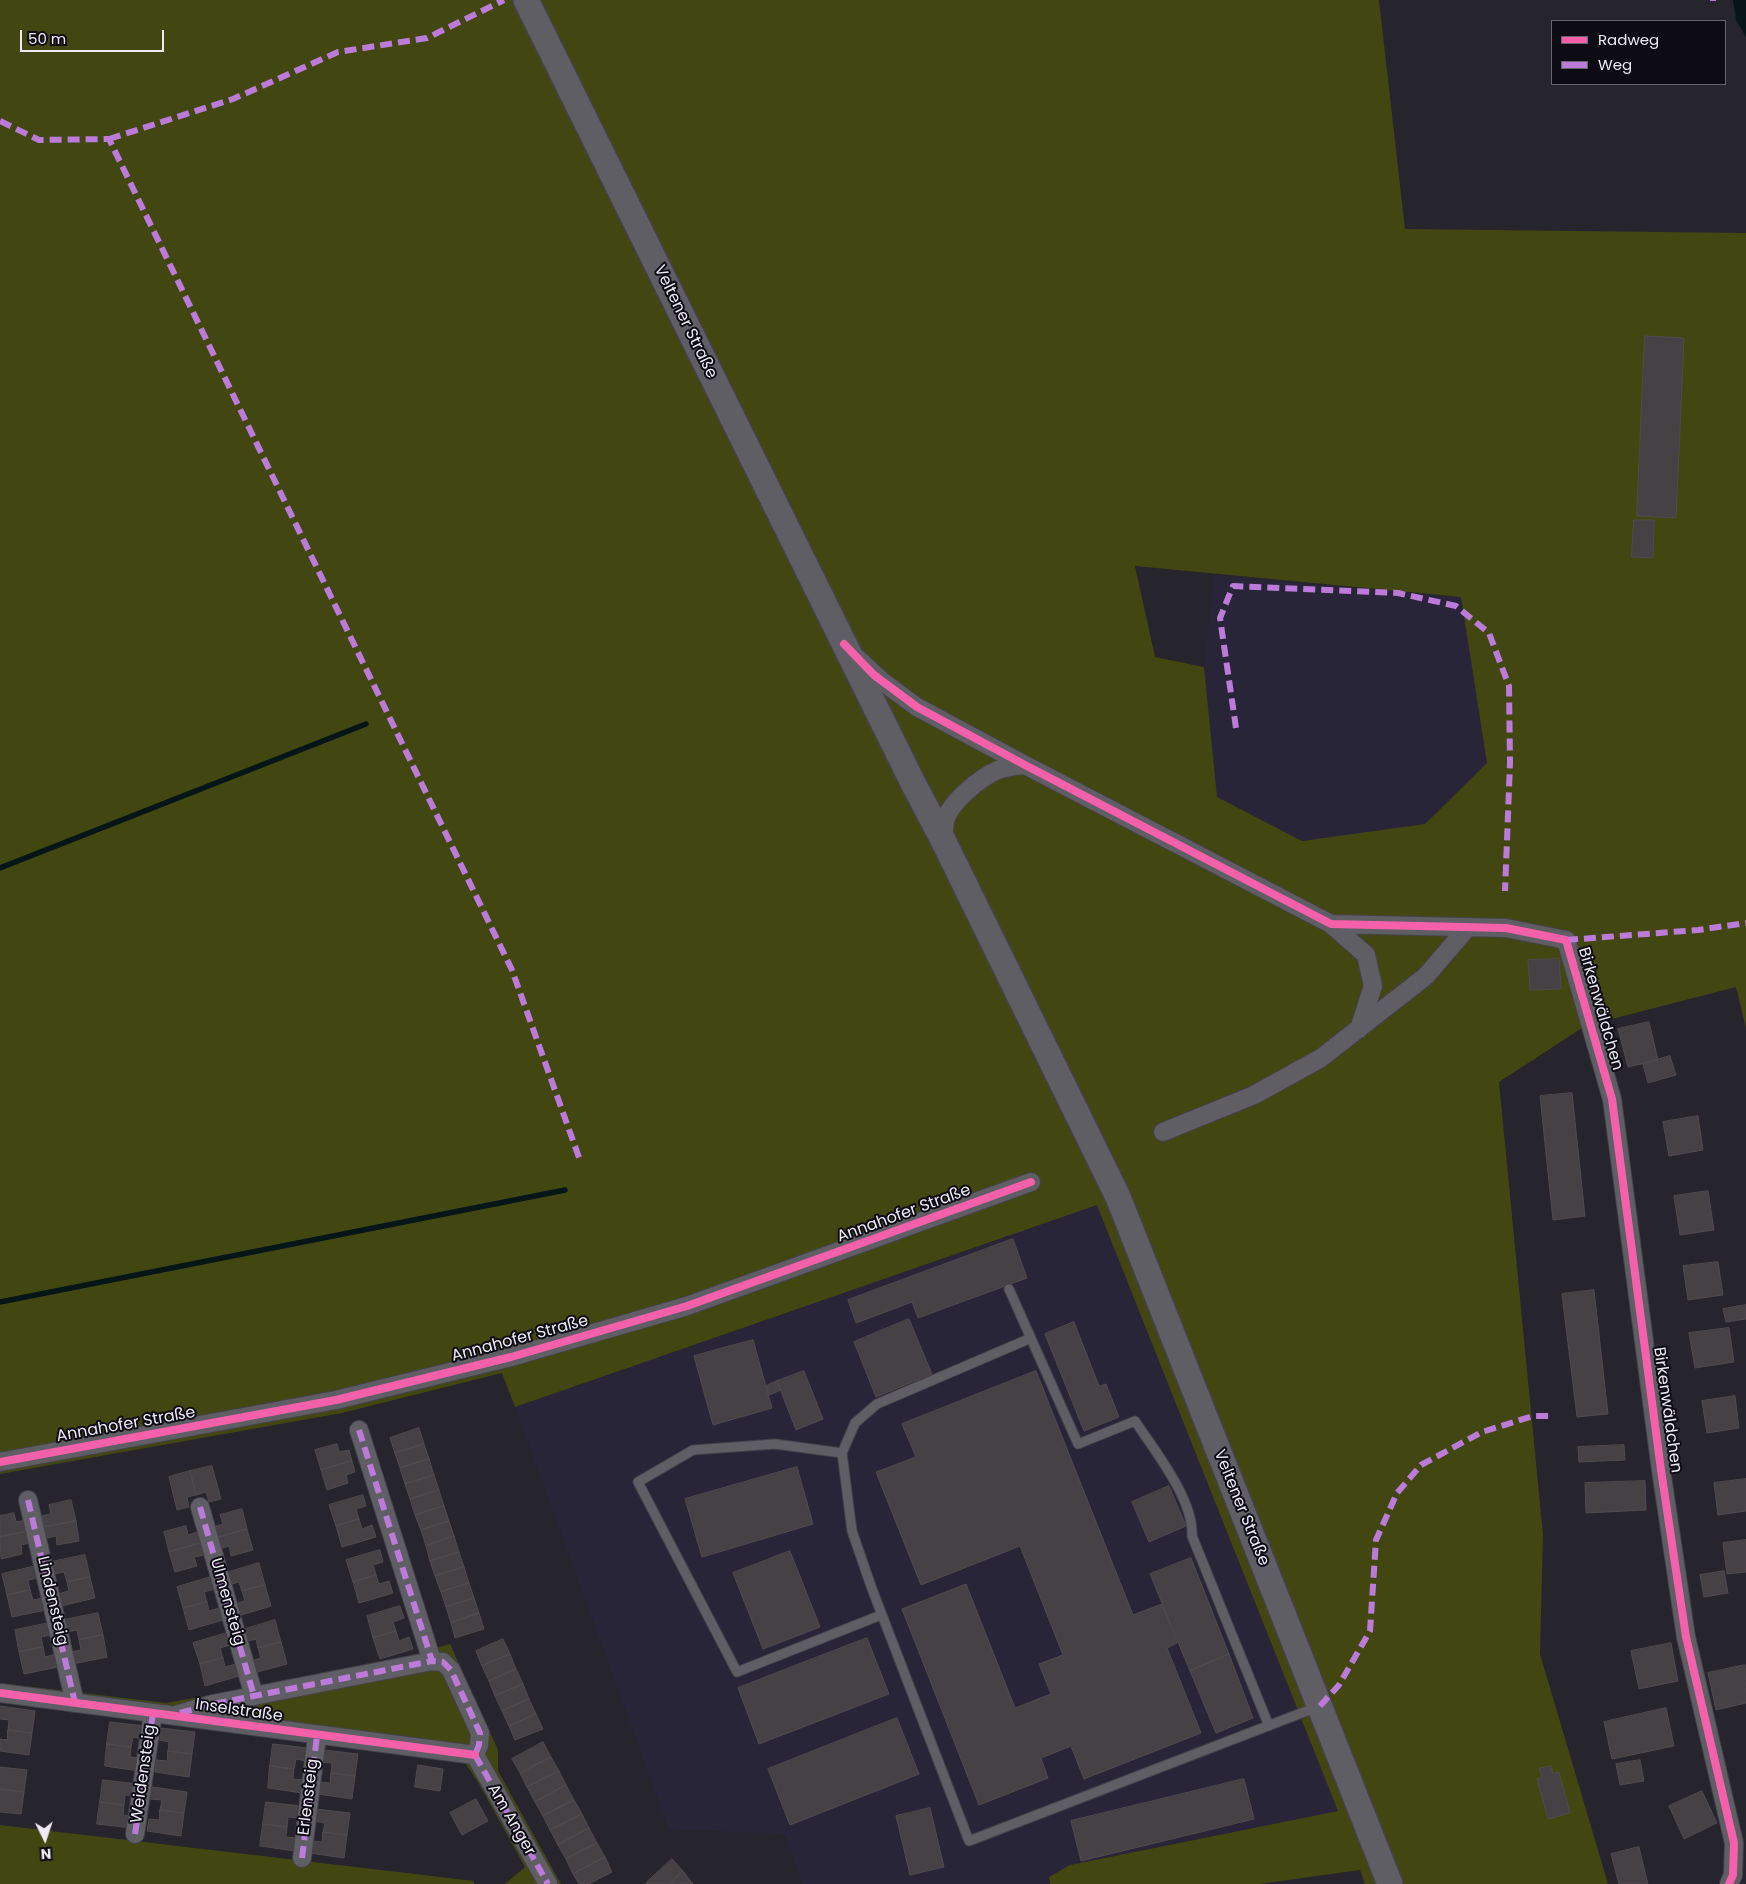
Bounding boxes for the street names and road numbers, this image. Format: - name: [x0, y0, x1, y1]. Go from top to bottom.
- street label: Veltener Straße: [649, 262, 721, 382]
- street label: Birkenwäldchen: [1573, 945, 1627, 1073]
- street label: Annahofer Straße: [835, 1181, 973, 1247]
- street label: Annahofer Straße: [450, 1312, 590, 1366]
- street label: Birkenwäldchen: [1649, 1346, 1685, 1474]
- street label: Annahofer Straße: [55, 1403, 197, 1447]
- street label: Veltener Straße: [1209, 1447, 1273, 1569]
- street label: Lindensteig: [32, 1555, 72, 1647]
- street label: Ulmensteig: [205, 1556, 249, 1648]
- street label: Inselstraße: [194, 1695, 284, 1727]
- street label: Weidensteig: [128, 1723, 160, 1825]
- street label: Erlensteig: [295, 1758, 323, 1836]
- street label: Am Anger: [483, 1781, 539, 1859]

